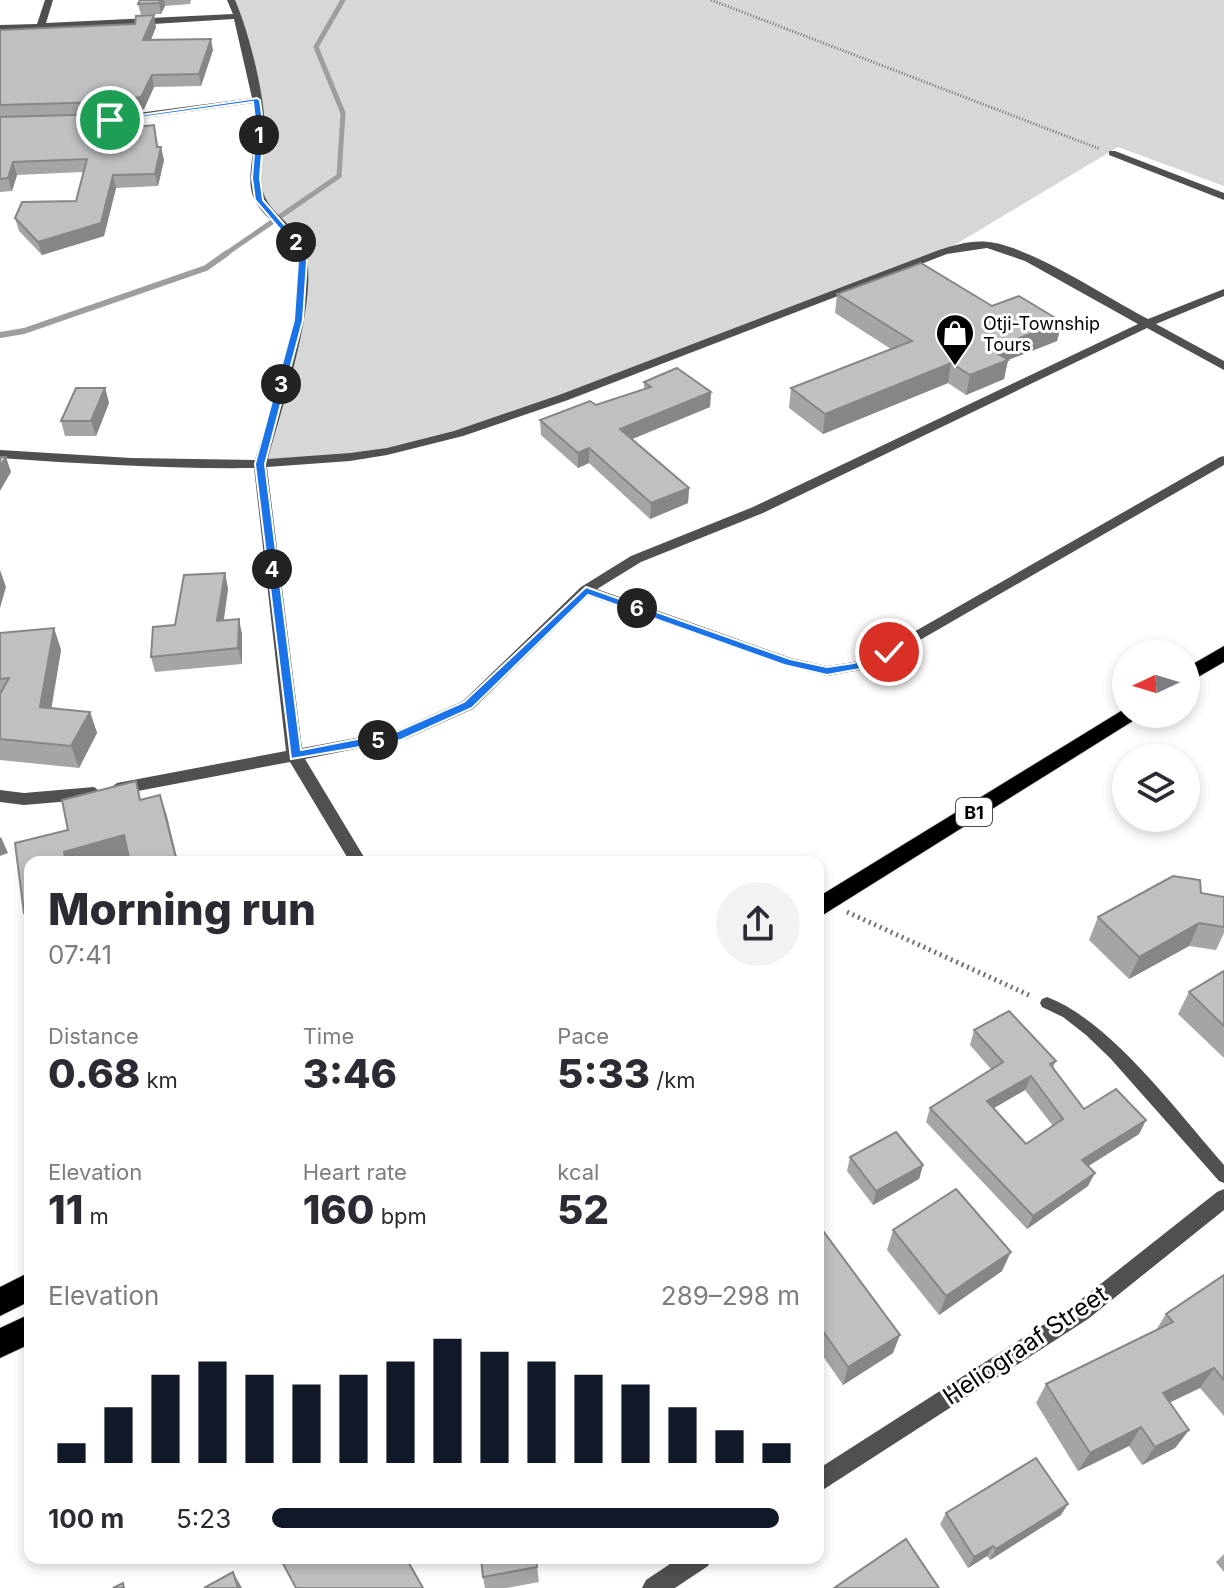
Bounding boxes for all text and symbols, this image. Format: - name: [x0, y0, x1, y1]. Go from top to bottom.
- pin: [76, 86, 144, 154]
- icon: arrive: [88, 98, 132, 142]
- pin: 1: [239, 115, 279, 155]
- text: 1: [254, 122, 264, 148]
- pin: 2: [276, 222, 316, 262]
- text: 2: [289, 229, 303, 255]
- shop icon: Otji-Township Tours: [934, 312, 976, 367]
- place label: Otji-Township Tours: [983, 313, 1100, 355]
- pin: 3: [261, 364, 301, 404]
- text: 3: [274, 371, 288, 397]
- pin: 4: [252, 549, 292, 589]
- text: 4: [265, 556, 279, 582]
- pin: 6: [617, 588, 657, 628]
- text: 6: [630, 595, 644, 621]
- pin: [855, 618, 923, 686]
- icon: check: [867, 630, 911, 674]
- north arrow: [1112, 640, 1200, 728]
- map controls: [1112, 640, 1200, 832]
- pin: 5: [358, 720, 398, 760]
- text: 5: [371, 727, 385, 753]
- button: layers: [1112, 744, 1200, 832]
- road number: B1: [956, 798, 992, 826]
- text: Morning run: [48, 882, 316, 936]
- button: share: [716, 882, 800, 966]
- text: 07:41: [48, 939, 112, 970]
- text: Distance: [48, 1023, 139, 1049]
- text: Time: [303, 1023, 354, 1049]
- text: Pace: [557, 1023, 609, 1049]
- text: 0.68: [48, 1049, 140, 1098]
- text: 3:46: [303, 1049, 397, 1098]
- text: 5:33: [557, 1049, 650, 1098]
- text: km: [140, 1067, 178, 1093]
- text: /km: [650, 1067, 696, 1093]
- text: Elevation: [48, 1159, 142, 1185]
- text: Heart rate: [303, 1159, 407, 1185]
- text: kcal: [557, 1159, 599, 1185]
- text: 11: [48, 1185, 83, 1234]
- text: 160: [303, 1185, 374, 1234]
- text: 52: [557, 1185, 609, 1234]
- text: m: [83, 1203, 109, 1229]
- text: bpm: [374, 1203, 427, 1229]
- street label: Heliograaf Street: [937, 1279, 1113, 1411]
- text: Elevation: [48, 1280, 159, 1311]
- text: 289–298 m: [661, 1280, 800, 1311]
- text: 100 m: [48, 1503, 124, 1534]
- text: 5:23: [176, 1503, 231, 1534]

